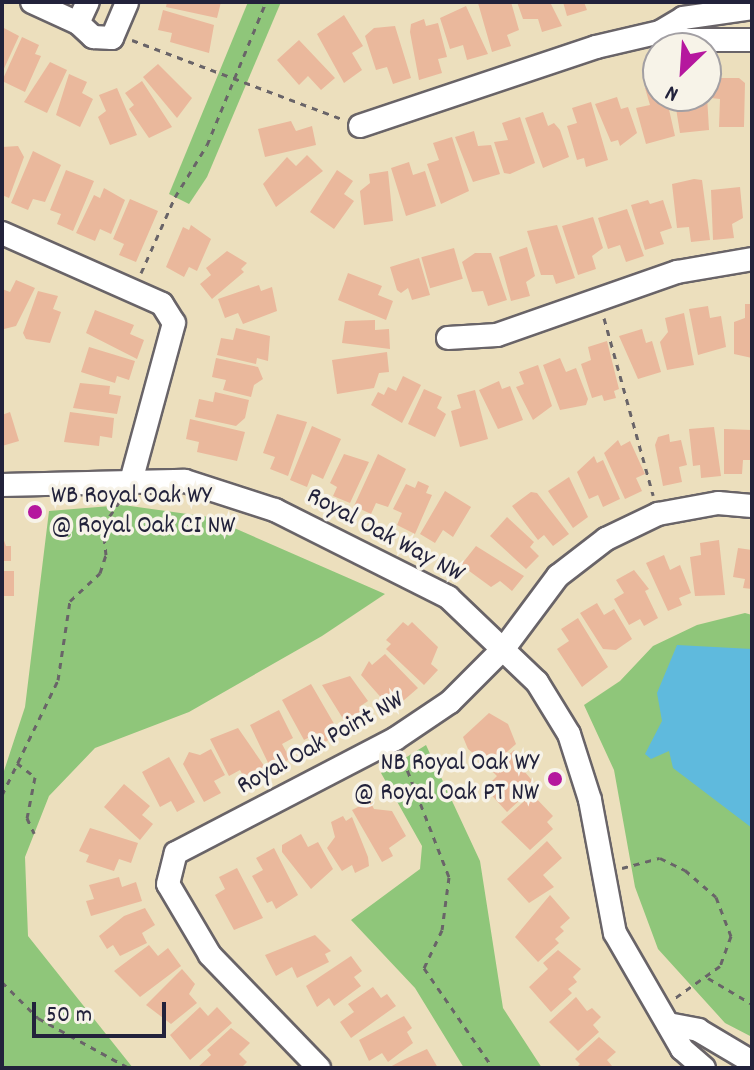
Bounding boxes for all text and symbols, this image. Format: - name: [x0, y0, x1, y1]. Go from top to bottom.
- north arrow: [642, 32, 722, 112]
- text: N: [661, 76, 684, 109]
- place label: WB Royal Oak WY @ Royal Oak CI NW: [51, 481, 235, 542]
- street label: Royal Oak Way NW: [301, 481, 469, 591]
- marker: WB Royal Oak WY @ Royal Oak CI NW: [26, 503, 44, 521]
- street label: Royal Oak Point NW: [232, 685, 410, 803]
- place label: NB Royal Oak WY @ Royal Oak PT NW: [353, 748, 539, 810]
- marker: NB Royal Oak WY @ Royal Oak PT NW: [546, 770, 564, 788]
- scale bar: [36, 986, 170, 1036]
- text: 50 m: [46, 999, 92, 1033]

